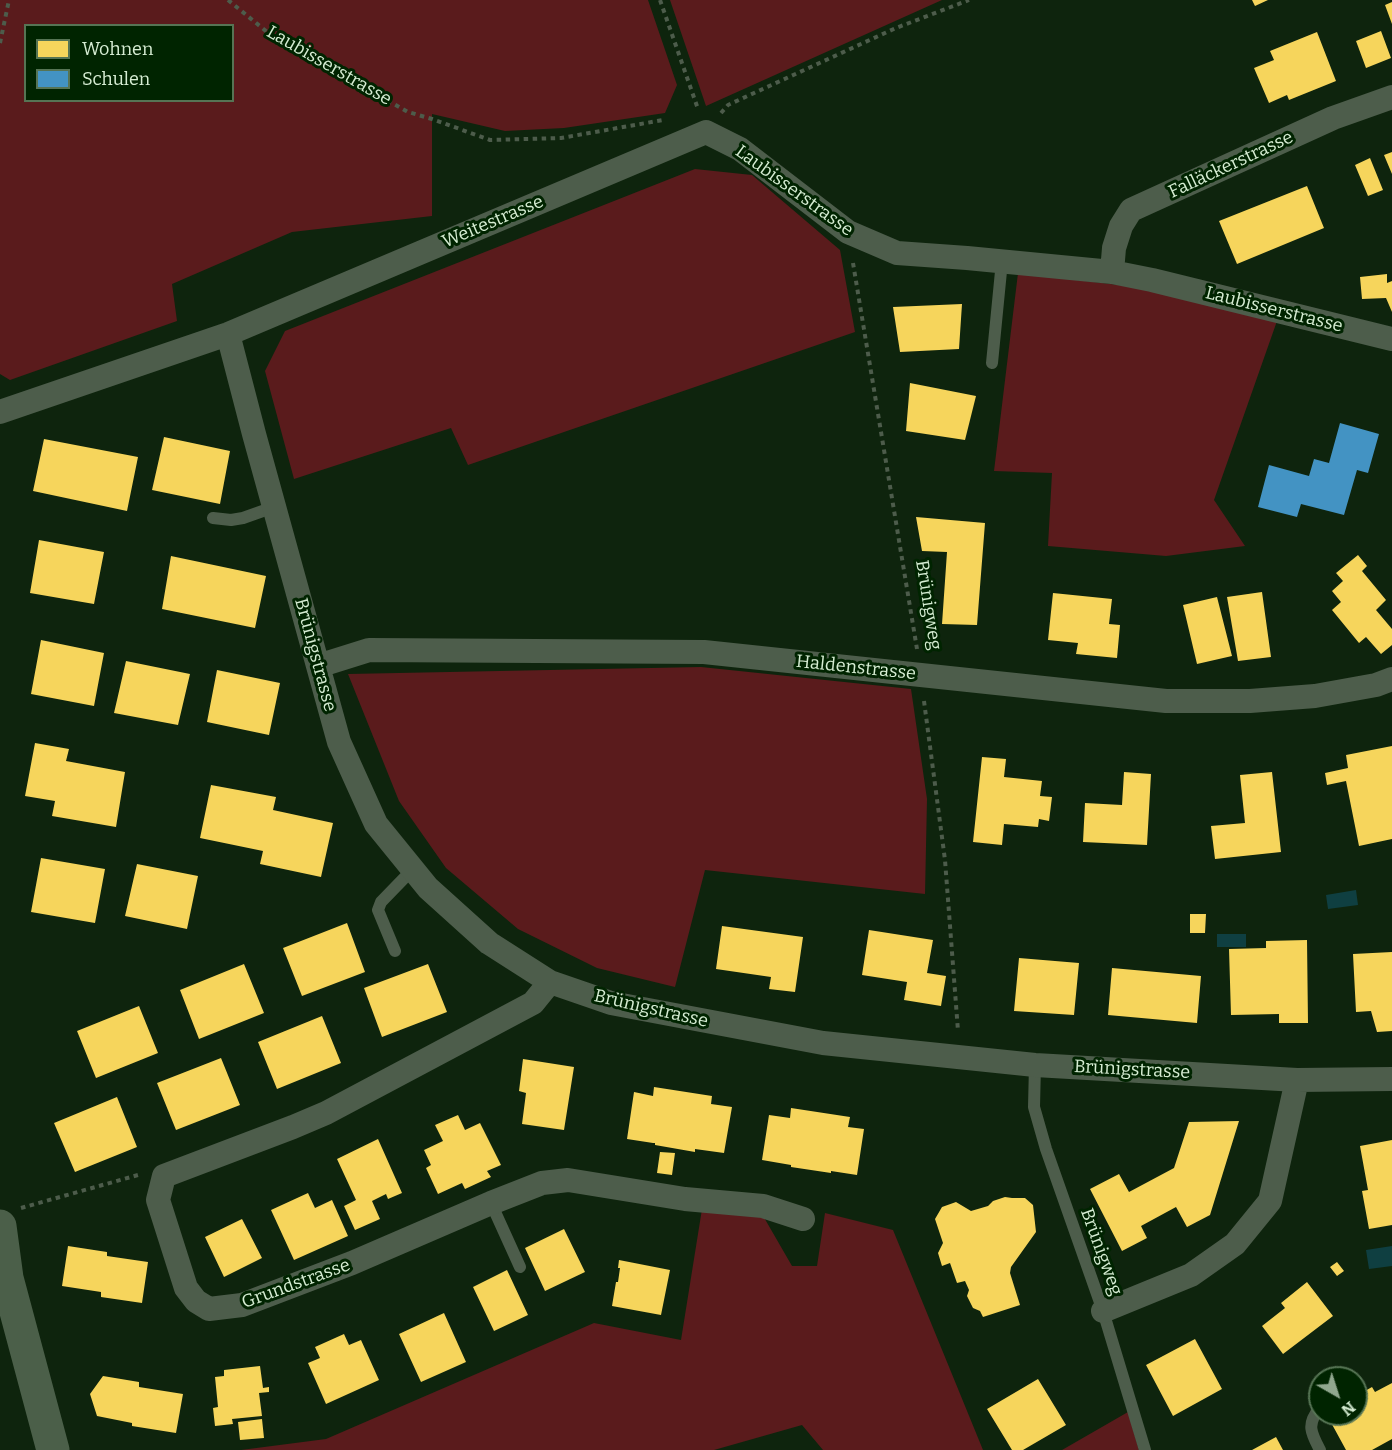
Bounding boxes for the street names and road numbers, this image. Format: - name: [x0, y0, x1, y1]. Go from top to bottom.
- street label: Laubisserstrasse: [263, 21, 395, 111]
- street label: Falläckerstrasse: [1165, 127, 1297, 203]
- street label: Laubisserstrasse: [731, 141, 857, 241]
- street label: Weitestrasse: [439, 191, 547, 253]
- street label: Laubisserstrasse: [1203, 283, 1345, 337]
- street label: Brünigweg: [910, 558, 946, 652]
- street label: Brünigstrasse: [290, 596, 340, 714]
- street label: Haldenstrasse: [795, 651, 917, 685]
- street label: Brünigstrasse: [592, 985, 710, 1033]
- street label: Brünigstrasse: [1073, 1056, 1191, 1084]
- street label: Brünigweg: [1075, 1206, 1127, 1298]
- street label: Grundstrasse: [239, 1254, 353, 1314]

